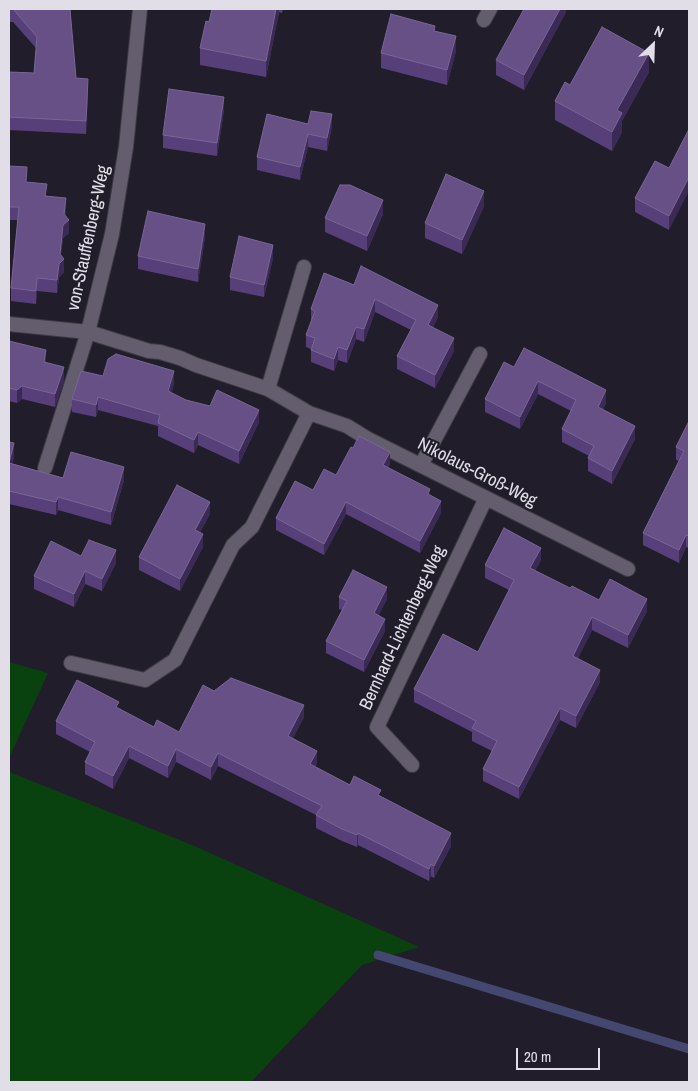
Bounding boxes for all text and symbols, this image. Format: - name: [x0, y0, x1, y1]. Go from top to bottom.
- north arrow: [628, 20, 678, 70]
- text: N: [652, 21, 667, 41]
- street label: von-Stauffenberg-Weg: [63, 163, 115, 313]
- street label: Nikolaus-Groß-Weg: [414, 434, 540, 512]
- street label: Bernhard-Lichtenberg-Weg: [355, 543, 451, 713]
- scale bar: [518, 1038, 602, 1070]
- text: 20 m: [524, 1046, 551, 1067]

